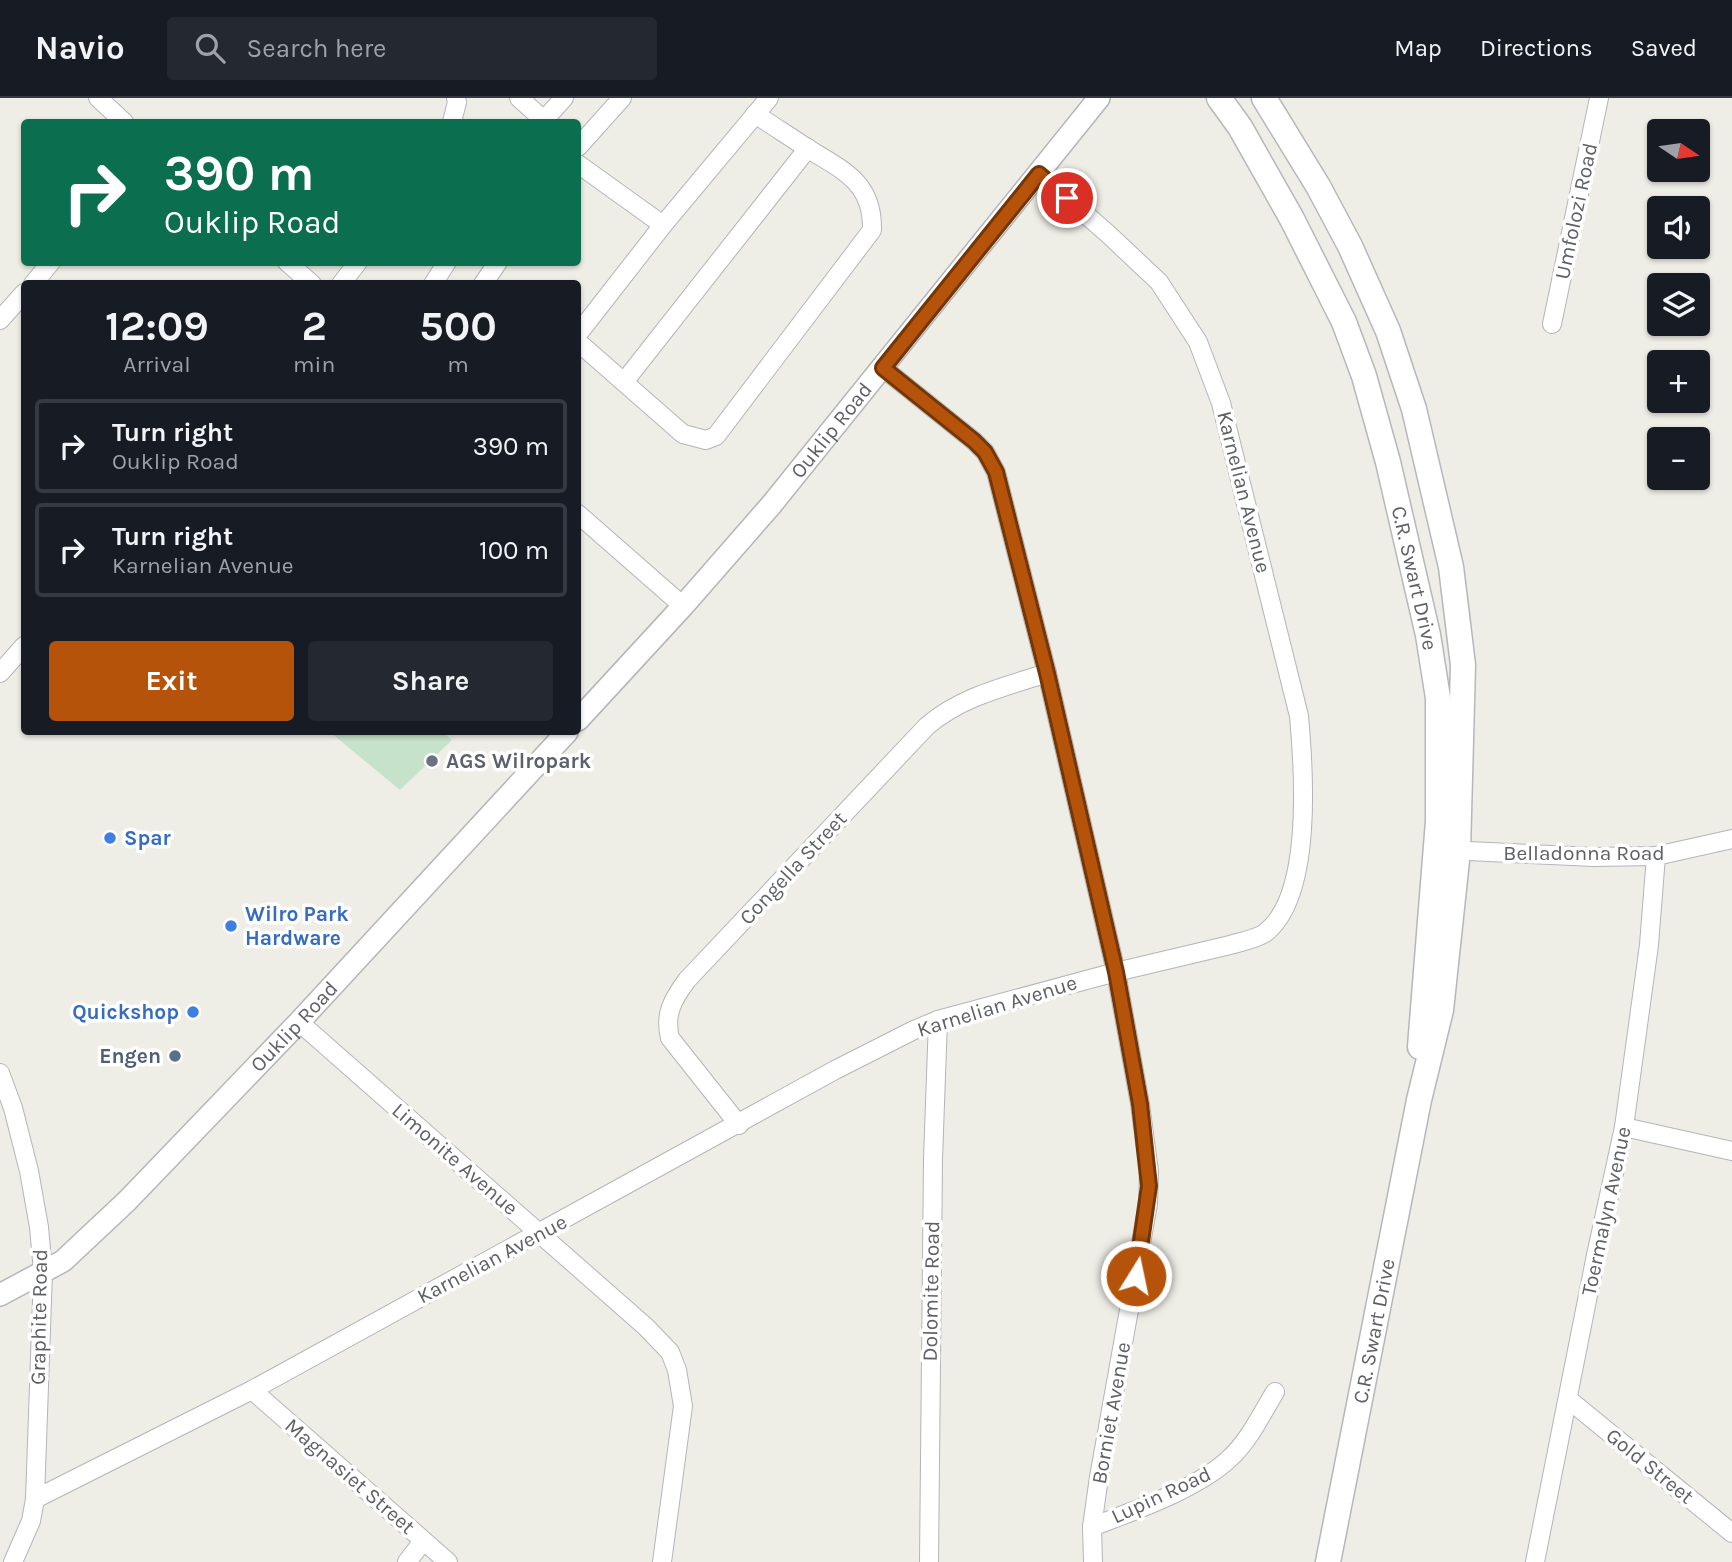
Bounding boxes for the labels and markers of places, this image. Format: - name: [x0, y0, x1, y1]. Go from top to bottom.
- pin: [1037, 168, 1097, 228]
- place label: AGS Wilropark: [446, 749, 592, 773]
- marker: AGS Wilropark: [424, 753, 440, 769]
- place label: Spar: [124, 826, 171, 850]
- marker: Spar: [102, 830, 118, 846]
- place label: Wilro Park Hardware: [245, 902, 349, 950]
- marker: Wilro Park Hardware: [223, 918, 239, 934]
- place label: Quickshop: [72, 1000, 179, 1024]
- marker: Quickshop: [185, 1004, 201, 1020]
- place label: Engen: [99, 1044, 161, 1068]
- marker: Engen: [167, 1048, 183, 1064]

